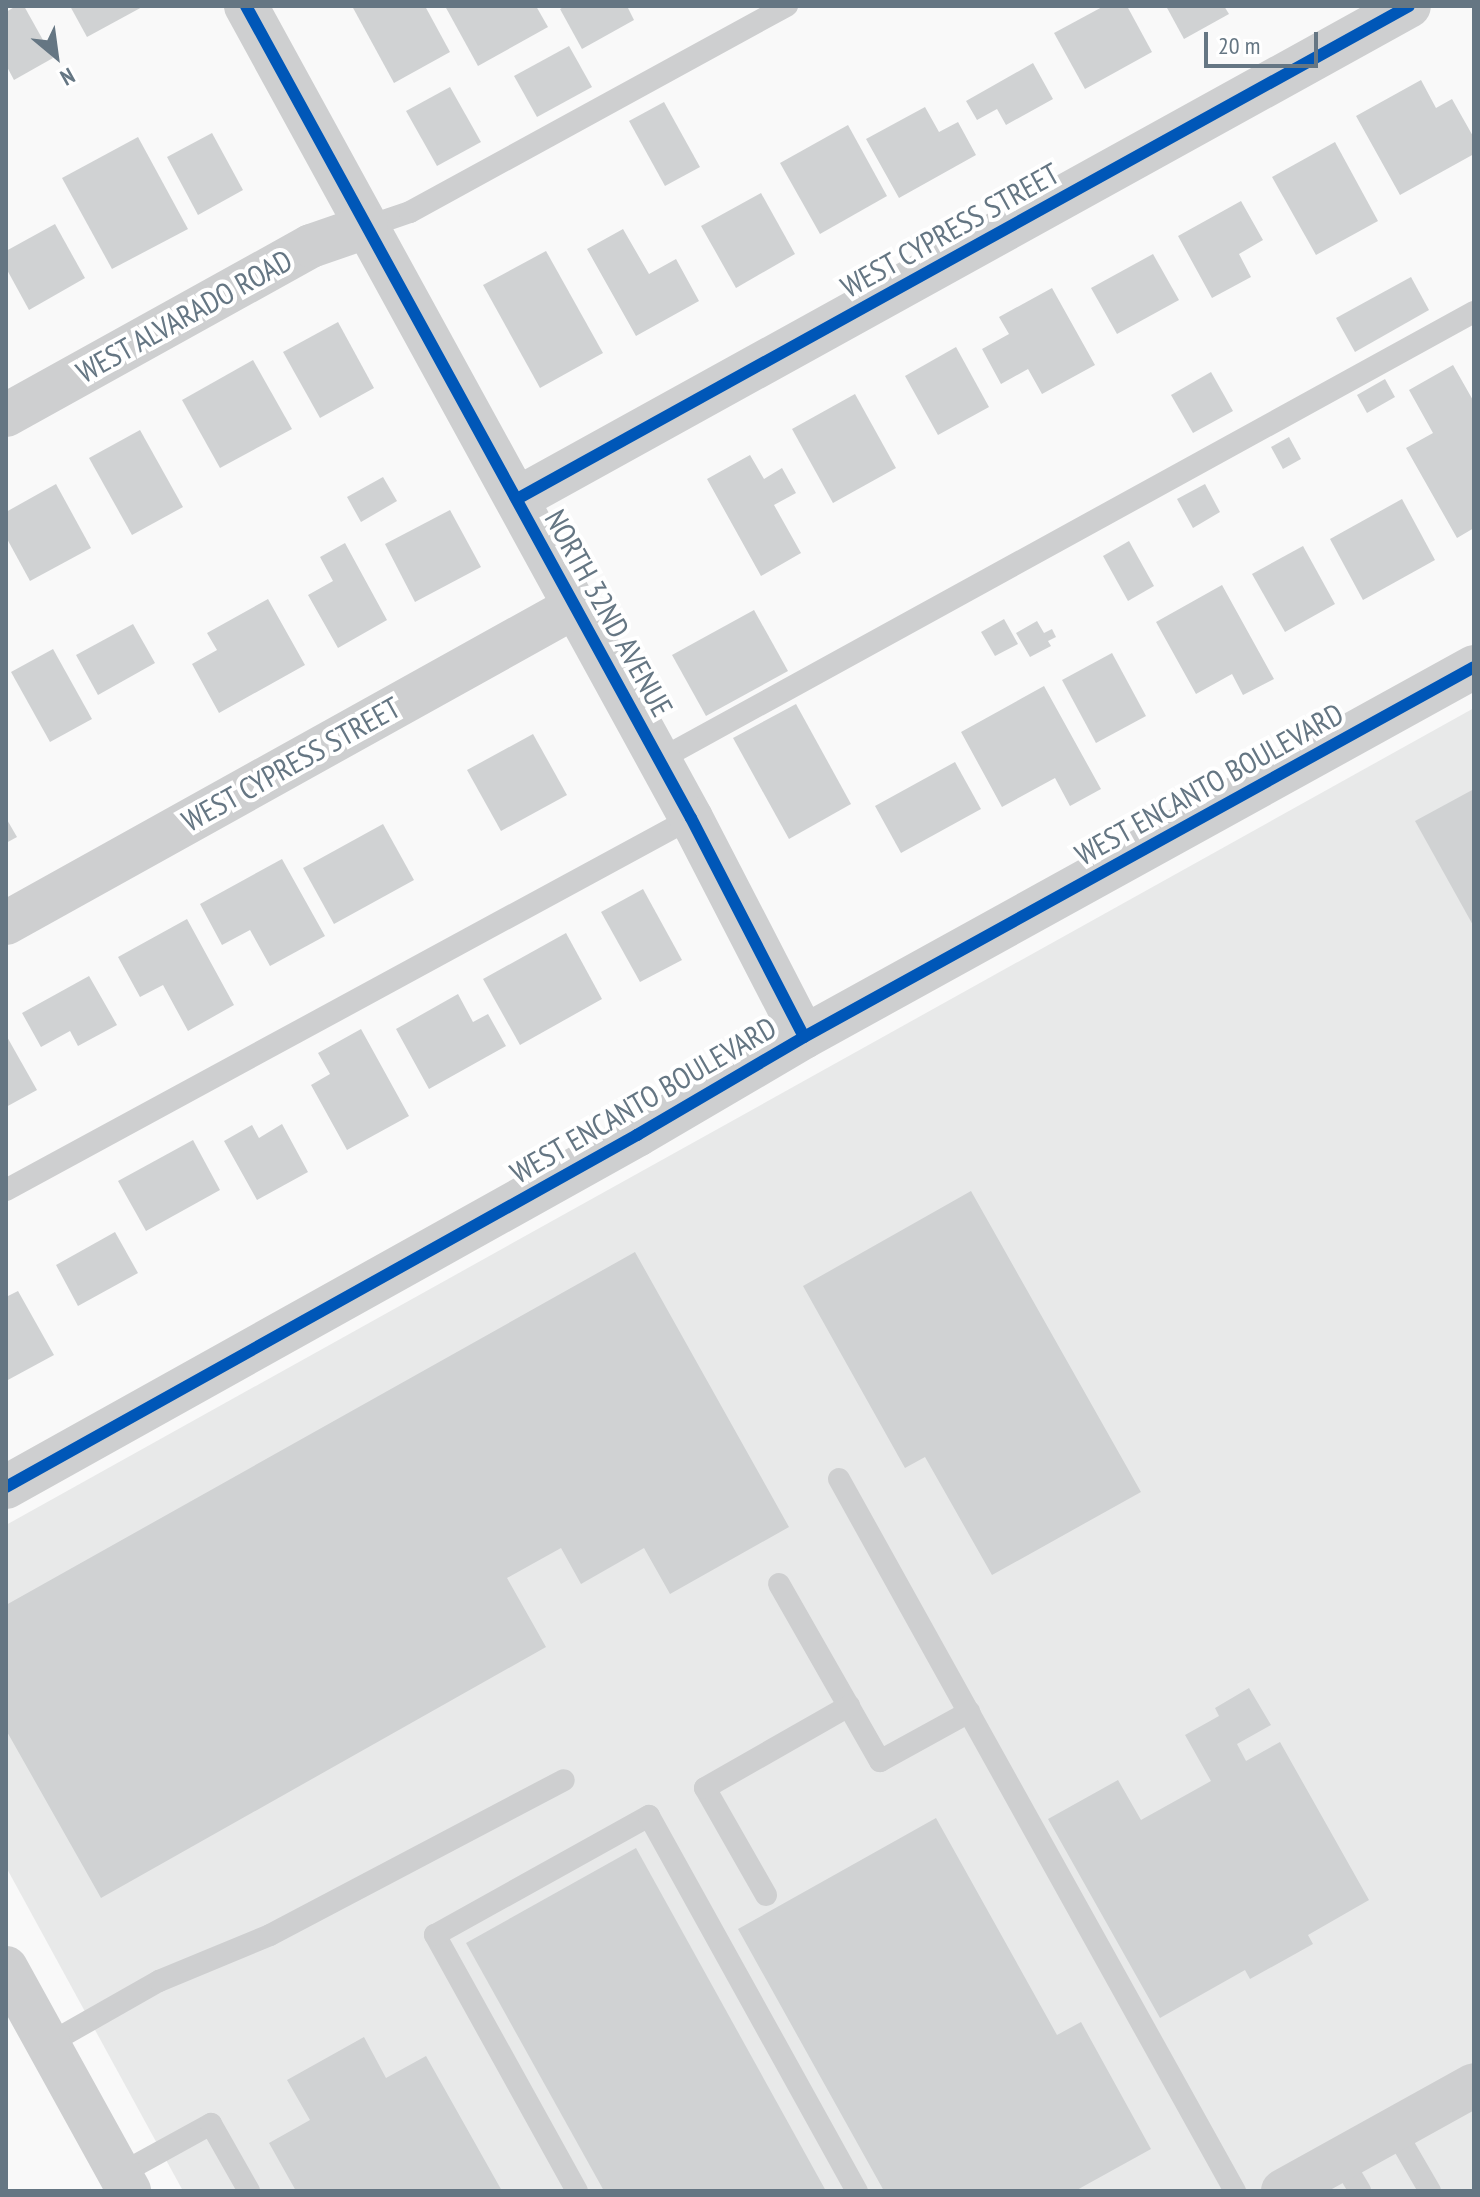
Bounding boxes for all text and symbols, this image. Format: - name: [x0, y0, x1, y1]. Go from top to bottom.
- north arrow: [16, 16, 96, 96]
- scale bar: [1208, 16, 1322, 66]
- text: 20 m: [1218, 30, 1260, 61]
- text: N: [56, 62, 80, 92]
- street label: WEST CYPRESS STREET: [834, 155, 1066, 305]
- street label: WEST ALVARADO ROAD: [69, 241, 299, 391]
- street label: NORTH 32ND AVENUE: [537, 503, 681, 723]
- street label: WEST CYPRESS STREET: [175, 689, 407, 839]
- street label: WEST ENCANTO BOULEVARD: [1068, 695, 1350, 873]
- street label: WEST ENCANTO BOULEVARD: [503, 1009, 783, 1191]

